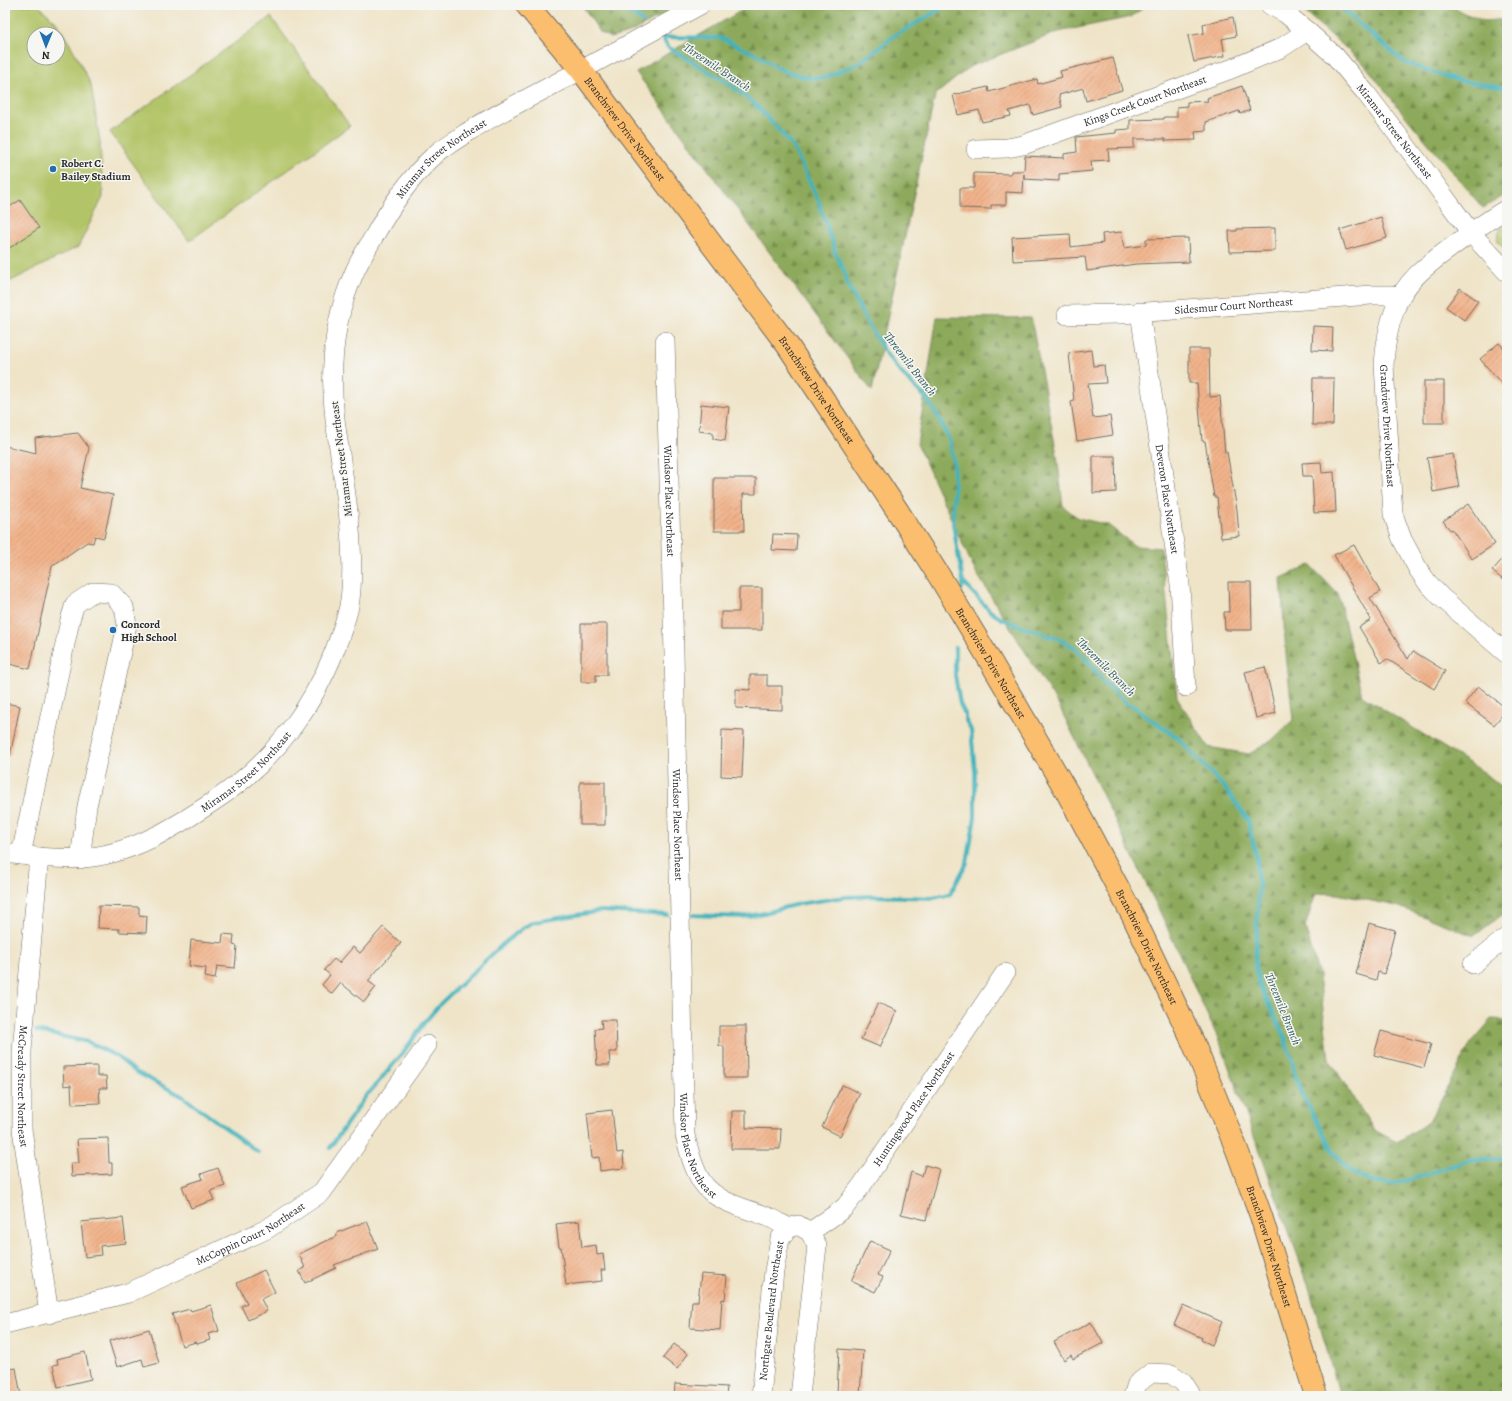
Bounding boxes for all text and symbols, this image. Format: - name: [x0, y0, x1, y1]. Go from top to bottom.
- north arrow: [26, 26, 66, 66]
- water label: Threemile Branch: [680, 39, 754, 95]
- text: N: [42, 48, 50, 63]
- street label: Kings Creek Court Northeast: [1081, 72, 1209, 130]
- street label: Branchview Drive Northeast: [581, 74, 669, 185]
- street label: Miramar Street Northeast: [1353, 80, 1436, 182]
- street label: Miramar Street Northeast: [393, 115, 490, 202]
- place label: Robert C. Bailey Stadium: [61, 156, 131, 184]
- marker: Robert C. Bailey Stadium: [48, 164, 58, 174]
- street label: Sidesmur Court Northeast: [1174, 294, 1294, 318]
- water label: Threemile Branch: [880, 329, 940, 399]
- street label: Branchview Drive Northeast: [775, 333, 858, 447]
- street label: Grandview Drive Northeast: [1376, 364, 1398, 488]
- street label: Miramar Street Northeast: [327, 400, 356, 518]
- street label: Deveron Place Northeast: [1152, 443, 1183, 555]
- street label: Windsor Place Northeast: [660, 444, 678, 557]
- street label: Branchview Drive Northeast: [952, 605, 1030, 722]
- place label: Concord High School: [121, 617, 177, 645]
- marker: Concord High School: [108, 625, 118, 635]
- water label: Threemile Branch: [1073, 634, 1139, 700]
- street label: Miramar Street Northeast: [198, 728, 295, 816]
- street label: Windsor Place Northeast: [669, 768, 686, 881]
- street label: Branchview Drive Northeast: [1112, 886, 1181, 1008]
- water label: Threemile Branch: [1261, 970, 1305, 1048]
- street label: McCready Street Northeast: [14, 1025, 32, 1149]
- street label: Huntingwood Place Northeast: [870, 1048, 958, 1169]
- street label: Windsor Place Northeast: [676, 1092, 720, 1202]
- street label: Branchview Drive Northeast: [1243, 1183, 1296, 1309]
- street label: McCoppin Court Northeast: [193, 1198, 308, 1269]
- street label: Northgate Boulevard Northeast: [756, 1239, 788, 1381]

